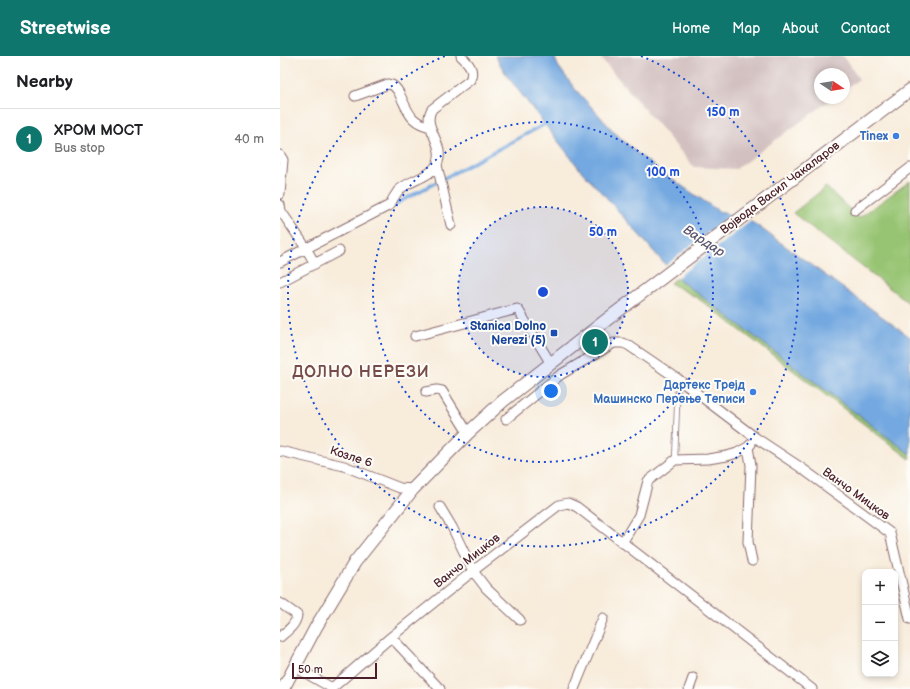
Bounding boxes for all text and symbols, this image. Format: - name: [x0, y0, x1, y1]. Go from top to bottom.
- text: Streetwise: [20, 17, 111, 40]
- text: Home: [672, 20, 710, 37]
- text: Map: [732, 20, 760, 37]
- text: About: [782, 20, 819, 37]
- text: Contact: [841, 20, 890, 37]
- north arrow: [814, 68, 850, 104]
- text: Nearby: [16, 72, 73, 92]
- text: 150 m: [707, 105, 739, 120]
- text: ХРОМ МОСТ: [54, 121, 143, 140]
- place label: Tinex: [860, 129, 889, 144]
- text: 1: [26, 131, 32, 147]
- text: 40 m: [234, 131, 264, 147]
- marker: Tinex: [891, 131, 901, 141]
- street label: Војвода Васил Чакаларов: [717, 138, 843, 238]
- text: Bus stop: [54, 140, 105, 156]
- text: 100 m: [646, 165, 680, 180]
- water label: Вардар: [680, 222, 728, 261]
- text: 50 m: [589, 225, 617, 240]
- centre of rings: [536, 285, 550, 299]
- place label: Stanica Dolno Nerezi (5): [470, 319, 546, 348]
- pin: 1: [582, 327, 608, 357]
- marker: Stanica Dolno Nerezi (5): [549, 328, 559, 338]
- district label: ДОЛНО НЕРЕЗИ: [292, 363, 430, 382]
- place label: Дартекс Трејд Машинско Перење Теписи: [593, 378, 746, 407]
- your location: [541, 381, 561, 401]
- marker: Дартекс Трејд Машинско Перење Теписи: [748, 387, 758, 397]
- street label: Козле 6: [328, 443, 374, 471]
- street label: Ванчо Мицков: [819, 464, 893, 524]
- street label: Ванчо Мицков: [431, 530, 504, 591]
- map controls: [862, 569, 898, 677]
- button: +: [862, 569, 898, 605]
- button: −: [862, 605, 898, 641]
- button: layers: [862, 641, 898, 677]
- scale bar: [292, 661, 377, 680]
- text: 50 m: [298, 663, 323, 676]

